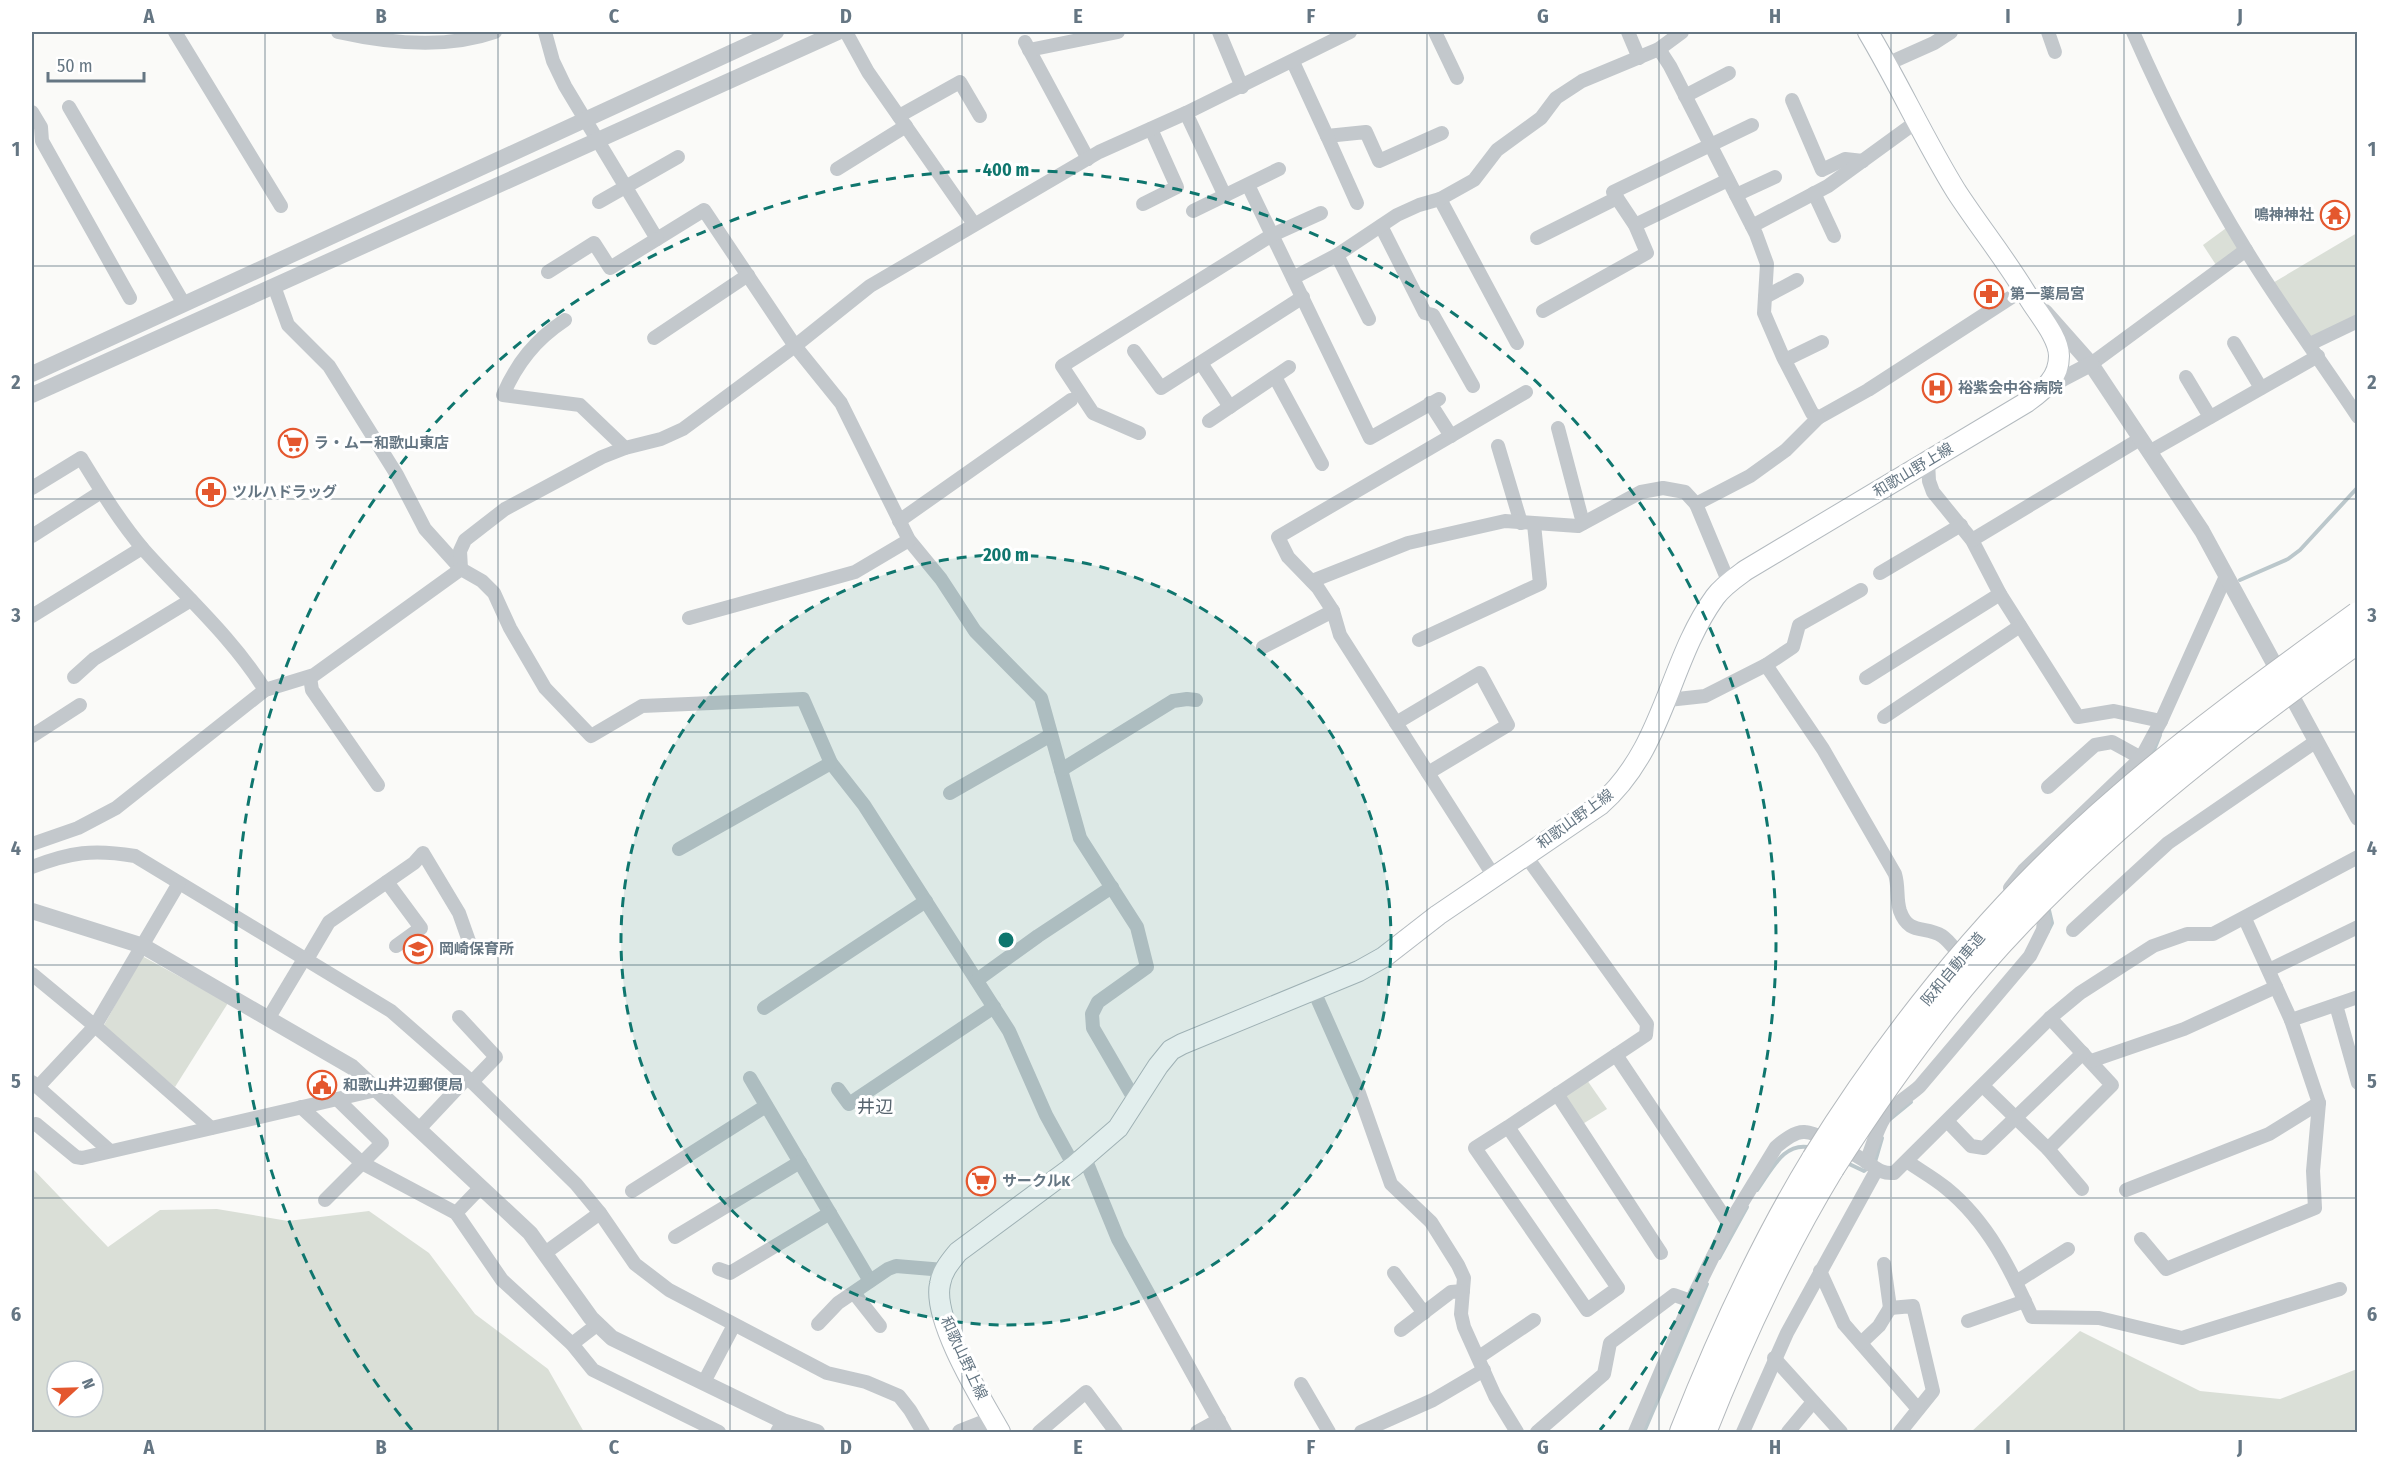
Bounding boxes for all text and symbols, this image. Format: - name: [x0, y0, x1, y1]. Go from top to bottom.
- text: A: [143, 4, 156, 28]
- text: B: [375, 4, 387, 28]
- text: C: [609, 4, 620, 28]
- text: D: [840, 4, 852, 28]
- text: E: [1073, 4, 1083, 28]
- text: F: [1307, 4, 1316, 28]
- text: G: [1537, 4, 1549, 28]
- text: H: [1769, 4, 1781, 28]
- text: I: [2005, 4, 2011, 28]
- text: J: [2236, 4, 2243, 28]
- scale bar: [48, 45, 144, 83]
- text: 50 m: [57, 55, 93, 77]
- text: 1: [12, 137, 20, 161]
- text: 1: [2368, 137, 2376, 161]
- text: 400 m: [983, 159, 1029, 181]
- temple icon: 鳴神神社: [2319, 199, 2351, 231]
- place label: 鳴神神社: [2254, 206, 2314, 224]
- pharmacy icon: 第一薬局宮: [1973, 278, 2005, 310]
- place label: 第一薬局宮: [2010, 285, 2085, 303]
- text: 2: [10, 370, 21, 394]
- text: 2: [2366, 370, 2377, 394]
- hospital icon: 裕紫会中谷病院: [1921, 372, 1953, 404]
- place label: 裕紫会中谷病院: [1958, 379, 2063, 397]
- supermarket icon: ラ・ムー和歌山東店: [277, 427, 309, 459]
- place label: ラ・ムー和歌山東店: [314, 434, 449, 452]
- street label: 和歌山野上線: [1870, 439, 1956, 501]
- pharmacy icon: ツルハドラッグ: [195, 476, 227, 508]
- place label: ツルハドラッグ: [232, 483, 337, 501]
- text: 200 m: [982, 544, 1029, 566]
- text: 3: [10, 603, 21, 627]
- text: 3: [2366, 603, 2377, 627]
- street label: 和歌山野上線: [1533, 785, 1617, 853]
- text: 4: [11, 836, 21, 860]
- text: 4: [2367, 836, 2377, 860]
- street label: 阪和自動車道: [1917, 929, 1989, 1009]
- centre of rings: [996, 930, 1016, 950]
- school or university icon: 岡崎保育所: [402, 933, 434, 965]
- place label: 岡崎保育所: [439, 940, 514, 958]
- text: 5: [11, 1069, 21, 1093]
- public building icon: 和歌山井辺郵便局: [306, 1069, 338, 1101]
- text: 5: [2367, 1069, 2377, 1093]
- place label: 和歌山井辺郵便局: [343, 1076, 463, 1094]
- district label: 井辺: [857, 1096, 893, 1118]
- supermarket icon: サークルK: [965, 1165, 997, 1197]
- place label: サークルK: [1002, 1172, 1071, 1190]
- text: 6: [11, 1302, 21, 1326]
- text: 6: [2367, 1302, 2377, 1326]
- street label: 和歌山野上線: [937, 1313, 991, 1403]
- north arrow: [45, 1359, 105, 1419]
- text: N: [78, 1376, 99, 1392]
- text: A: [143, 1435, 156, 1459]
- text: B: [375, 1435, 387, 1459]
- text: C: [609, 1435, 620, 1459]
- text: D: [840, 1435, 852, 1459]
- text: E: [1073, 1435, 1083, 1459]
- text: F: [1307, 1435, 1316, 1459]
- text: G: [1537, 1435, 1549, 1459]
- text: H: [1769, 1435, 1781, 1459]
- text: I: [2005, 1435, 2011, 1459]
- text: J: [2236, 1435, 2243, 1459]

